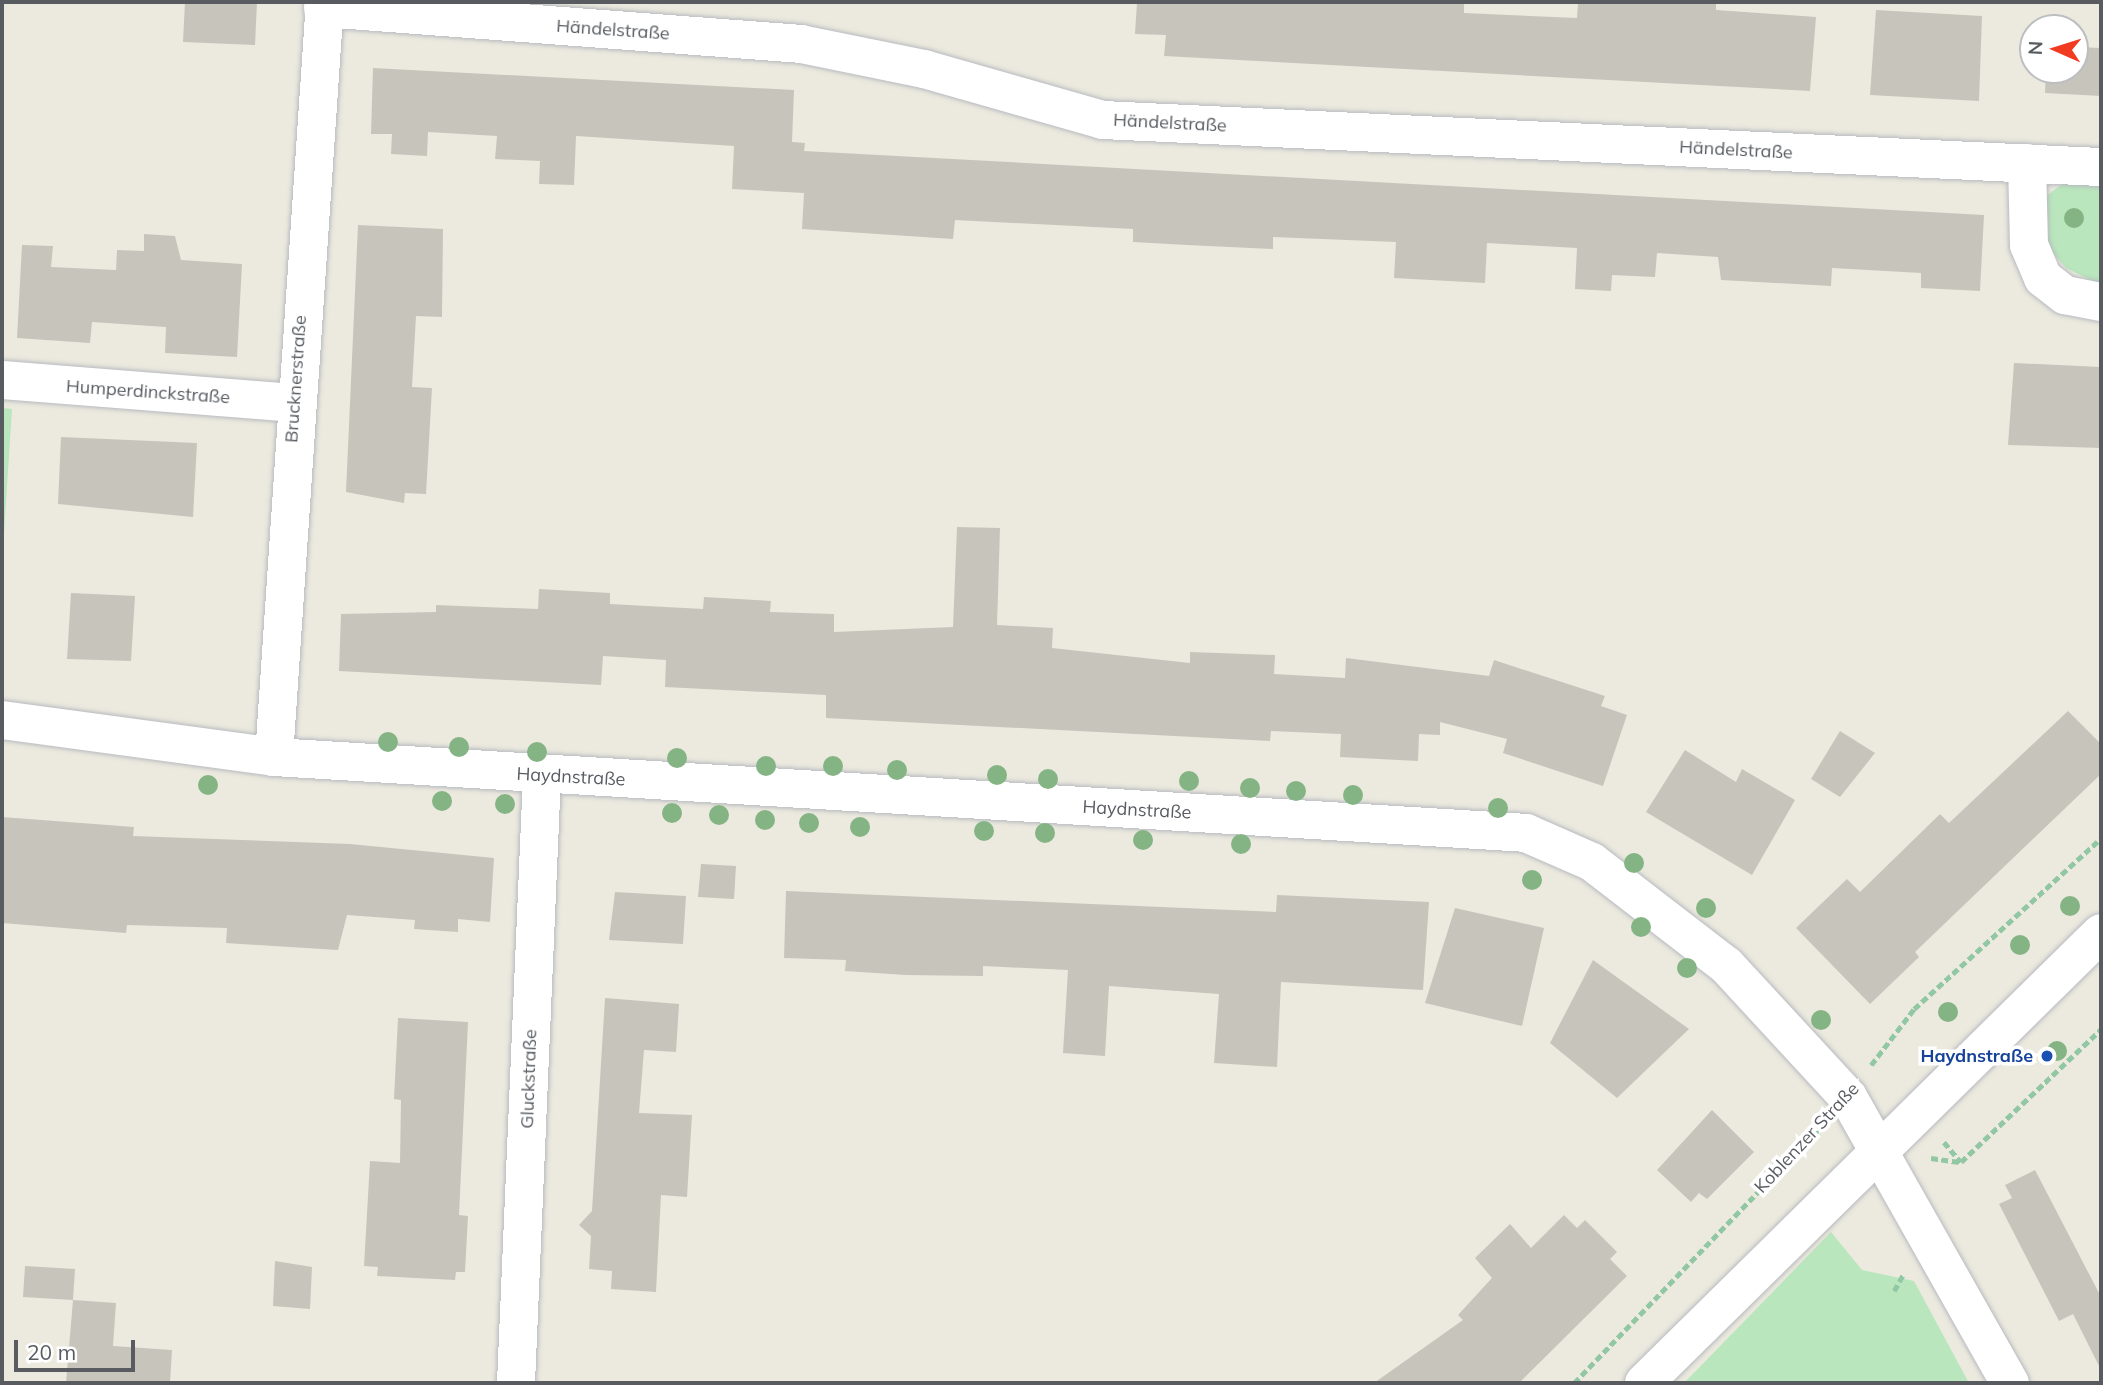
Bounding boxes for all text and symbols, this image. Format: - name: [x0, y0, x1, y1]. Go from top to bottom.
- north arrow: [2019, 14, 2089, 84]
- street label: Händelstraße: [556, 15, 670, 45]
- text: N: [2023, 40, 2047, 56]
- street label: Händelstraße: [1113, 109, 1227, 137]
- street label: Händelstraße: [1679, 136, 1793, 164]
- street label: Brucknerstraße: [281, 315, 311, 443]
- street label: Humperdinckstraße: [65, 375, 231, 409]
- street label: Haydnstraße: [516, 763, 626, 791]
- street label: Haydnstraße: [1082, 796, 1192, 824]
- street label: Gluckstraße: [516, 1029, 542, 1129]
- place label: Haydnstraße: [1921, 1045, 2033, 1067]
- marker: Haydnstraße: [2039, 1048, 2055, 1064]
- street label: Koblenzer Straße: [1750, 1078, 1864, 1198]
- scale bar: [18, 1326, 138, 1370]
- text: 20 m: [27, 1339, 76, 1365]

